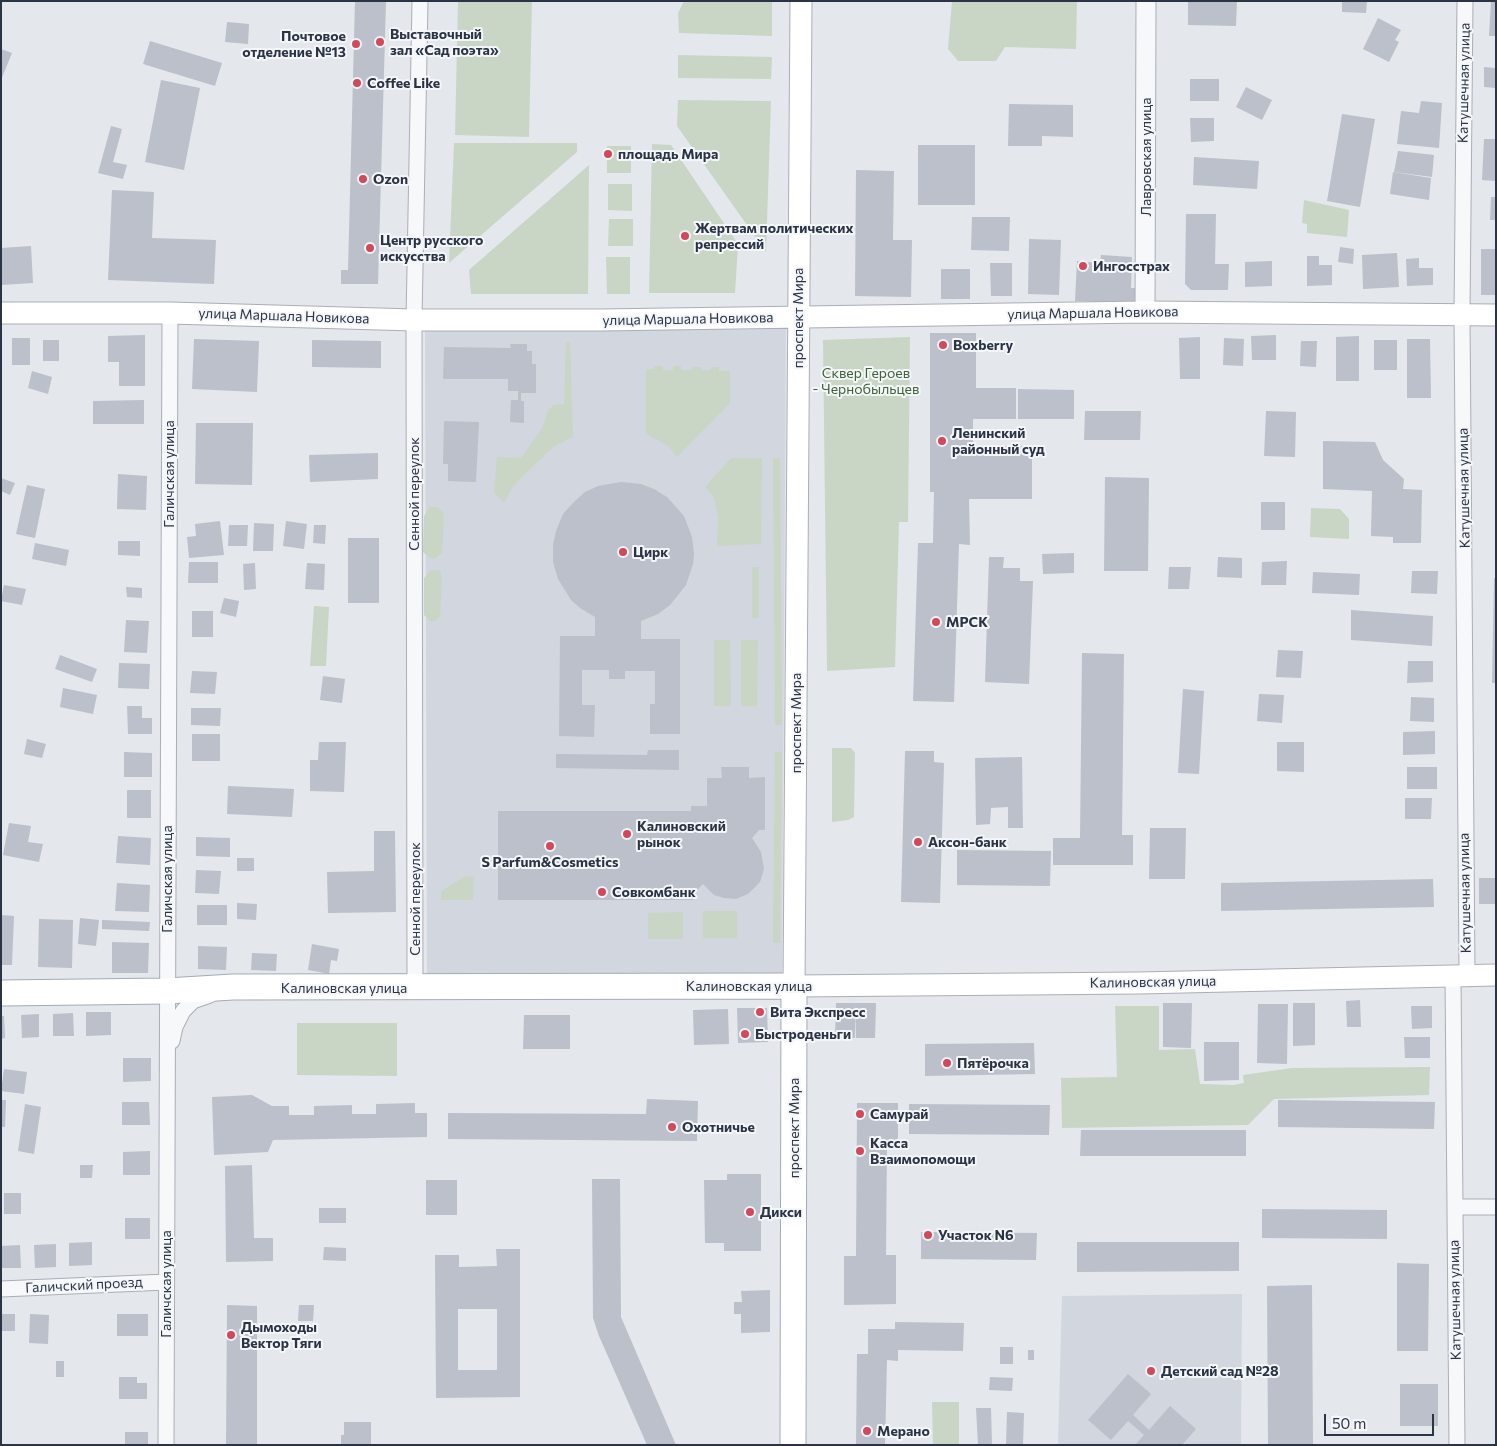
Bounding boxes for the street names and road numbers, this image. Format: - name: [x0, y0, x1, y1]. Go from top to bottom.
- street label: Катушечная улица: [1455, 23, 1473, 143]
- street label: Лавровская улица: [1138, 97, 1154, 217]
- street label: проспект Мира: [790, 268, 806, 368]
- street label: улица Маршала Новикова: [1007, 303, 1179, 323]
- street label: улица Маршала Новикова: [198, 305, 370, 327]
- street label: улица Маршала Новикова: [602, 309, 774, 329]
- street label: Галичская улица: [161, 420, 177, 528]
- street label: Катушечная улица: [1455, 428, 1473, 548]
- street label: Сенной переулок: [406, 437, 422, 551]
- street label: проспект Мира: [788, 673, 804, 773]
- street label: Галичская улица: [159, 825, 175, 933]
- street label: Катушечная улица: [1456, 833, 1474, 953]
- street label: Сенной переулок: [407, 842, 423, 956]
- street label: Калиновская улица: [1090, 972, 1216, 992]
- street label: Калиновская улица: [686, 978, 812, 994]
- street label: Калиновская улица: [281, 980, 407, 996]
- street label: проспект Мира: [786, 1078, 802, 1178]
- street label: Галичская улица: [158, 1230, 174, 1338]
- street label: Катушечная улица: [1446, 1240, 1464, 1360]
- street label: Галичский проезд: [25, 1274, 143, 1296]

